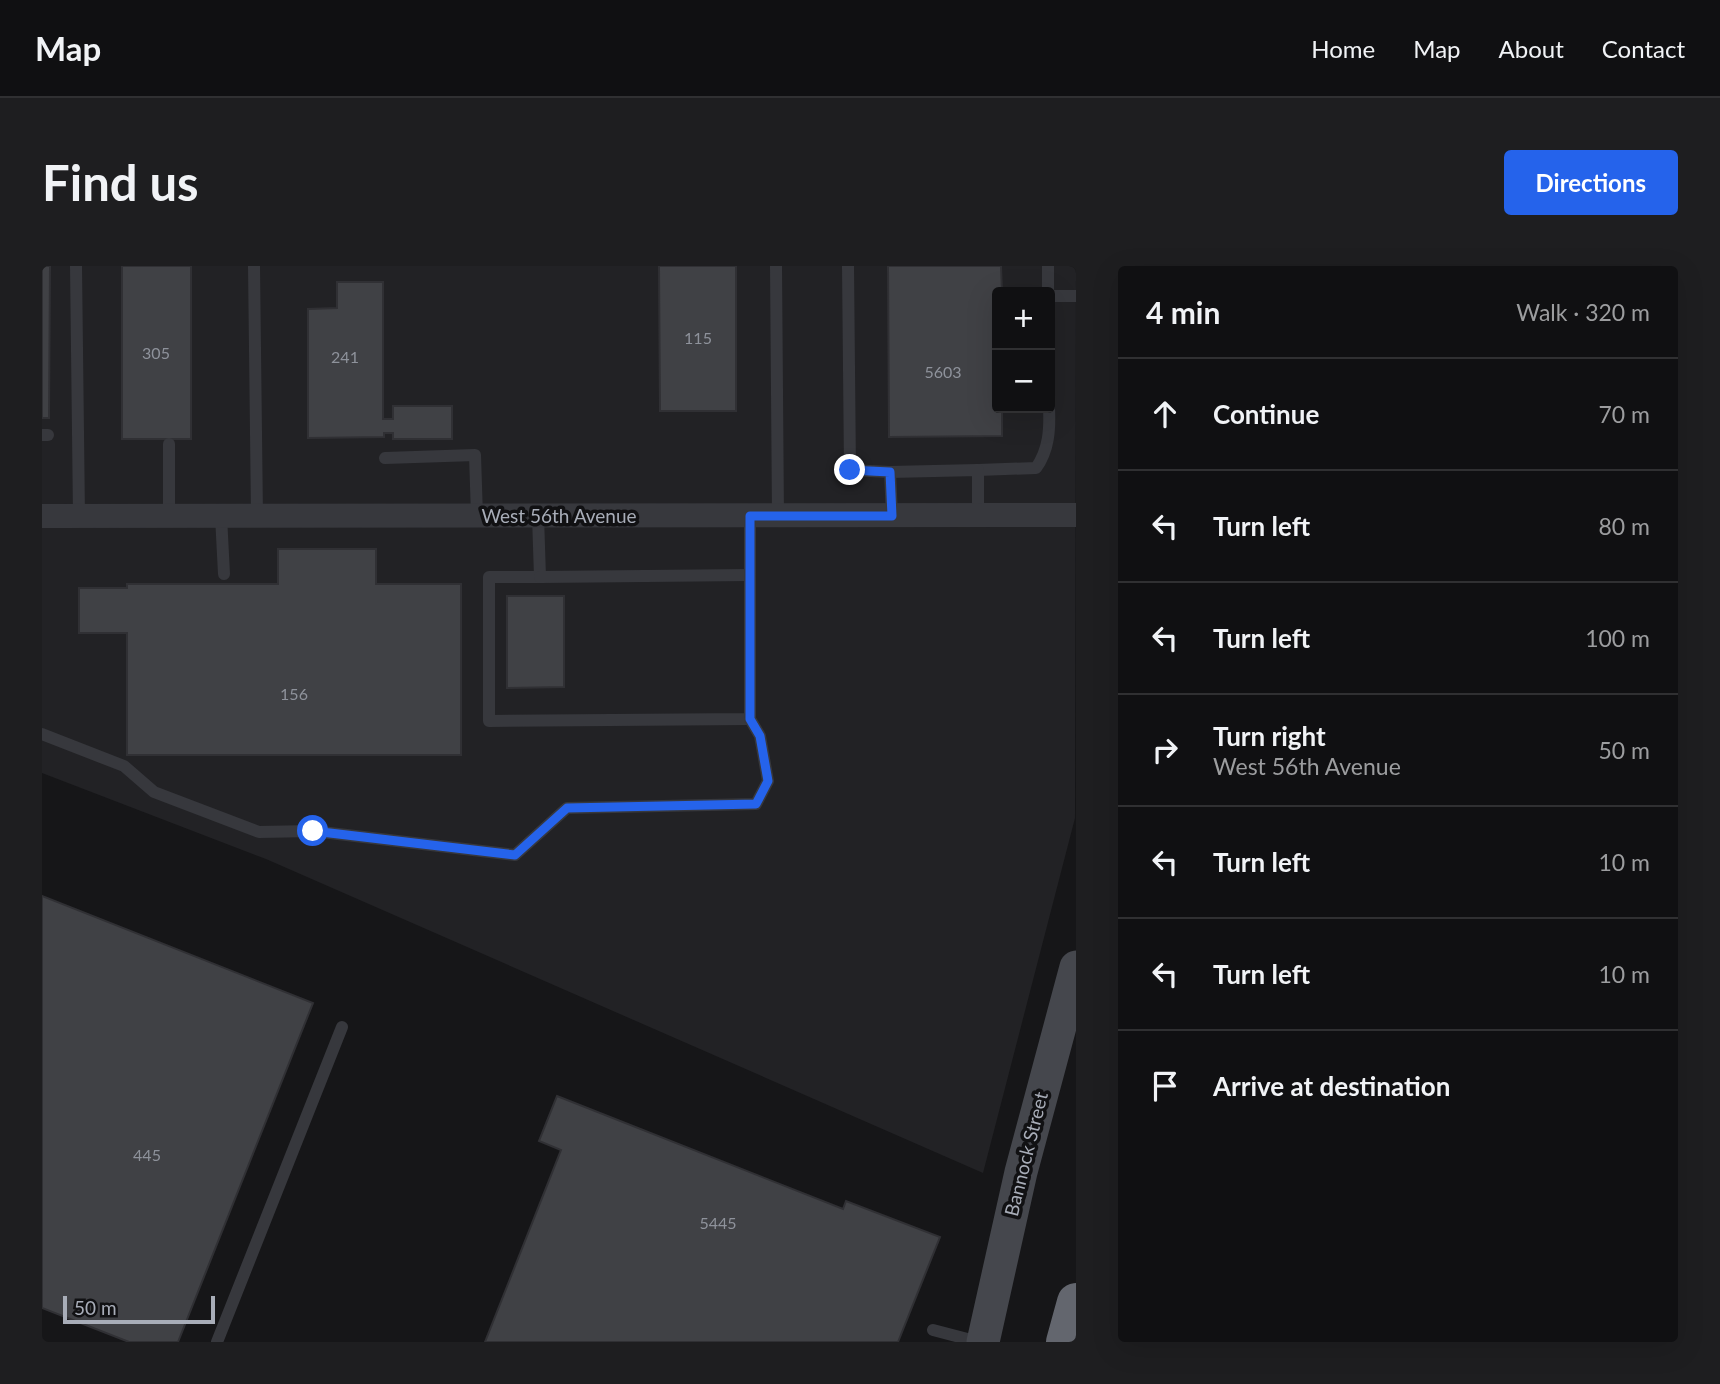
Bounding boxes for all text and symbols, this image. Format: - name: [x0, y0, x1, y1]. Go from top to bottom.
- text: Map: [35, 28, 101, 68]
- text: Home: [1311, 34, 1375, 63]
- text: Map: [1413, 34, 1461, 63]
- text: About: [1499, 34, 1564, 63]
- text: Contact: [1602, 34, 1685, 63]
- button: Directions: [1504, 150, 1678, 215]
- text: Find us: [42, 153, 199, 211]
- map controls: [992, 287, 1055, 413]
- button: +: [992, 287, 1055, 350]
- text: 4 min: [1146, 294, 1220, 330]
- text: Walk · 320 m: [1516, 298, 1650, 326]
- house number: 115: [684, 328, 712, 347]
- house number: 305: [142, 343, 170, 362]
- house number: 241: [331, 347, 359, 366]
- button: −: [992, 350, 1055, 413]
- house number: 5603: [924, 362, 962, 381]
- icon: ahead: [1146, 395, 1184, 433]
- text: Continue: [1213, 398, 1319, 430]
- text: 70 m: [1599, 400, 1650, 428]
- route end: [834, 454, 865, 485]
- street label: West 56th Avenue: [481, 504, 637, 527]
- icon: left: [1146, 507, 1184, 545]
- text: Turn left: [1213, 510, 1310, 542]
- text: 80 m: [1599, 512, 1650, 540]
- icon: left: [1146, 619, 1184, 657]
- text: Turn left: [1213, 622, 1310, 654]
- text: 100 m: [1585, 624, 1650, 652]
- house number: 156: [280, 684, 308, 703]
- text: Turn right: [1213, 720, 1326, 752]
- icon: right: [1146, 731, 1184, 769]
- text: 50 m: [1599, 736, 1650, 764]
- text: West 56th Avenue: [1213, 752, 1401, 780]
- route start: [297, 815, 328, 846]
- icon: left: [1146, 843, 1184, 881]
- text: Turn left: [1213, 846, 1310, 878]
- text: 10 m: [1599, 848, 1650, 876]
- icon: left: [1146, 955, 1184, 993]
- text: Turn left: [1213, 958, 1310, 990]
- text: 10 m: [1599, 960, 1650, 988]
- icon: arrive: [1146, 1067, 1184, 1105]
- text: Arrive at destination: [1213, 1070, 1450, 1102]
- street label: Bannock Street: [999, 1089, 1052, 1218]
- house number: 445: [133, 1145, 161, 1164]
- house number: 5445: [699, 1213, 737, 1232]
- scale bar: [63, 1293, 215, 1325]
- text: 50 m: [74, 1296, 117, 1319]

